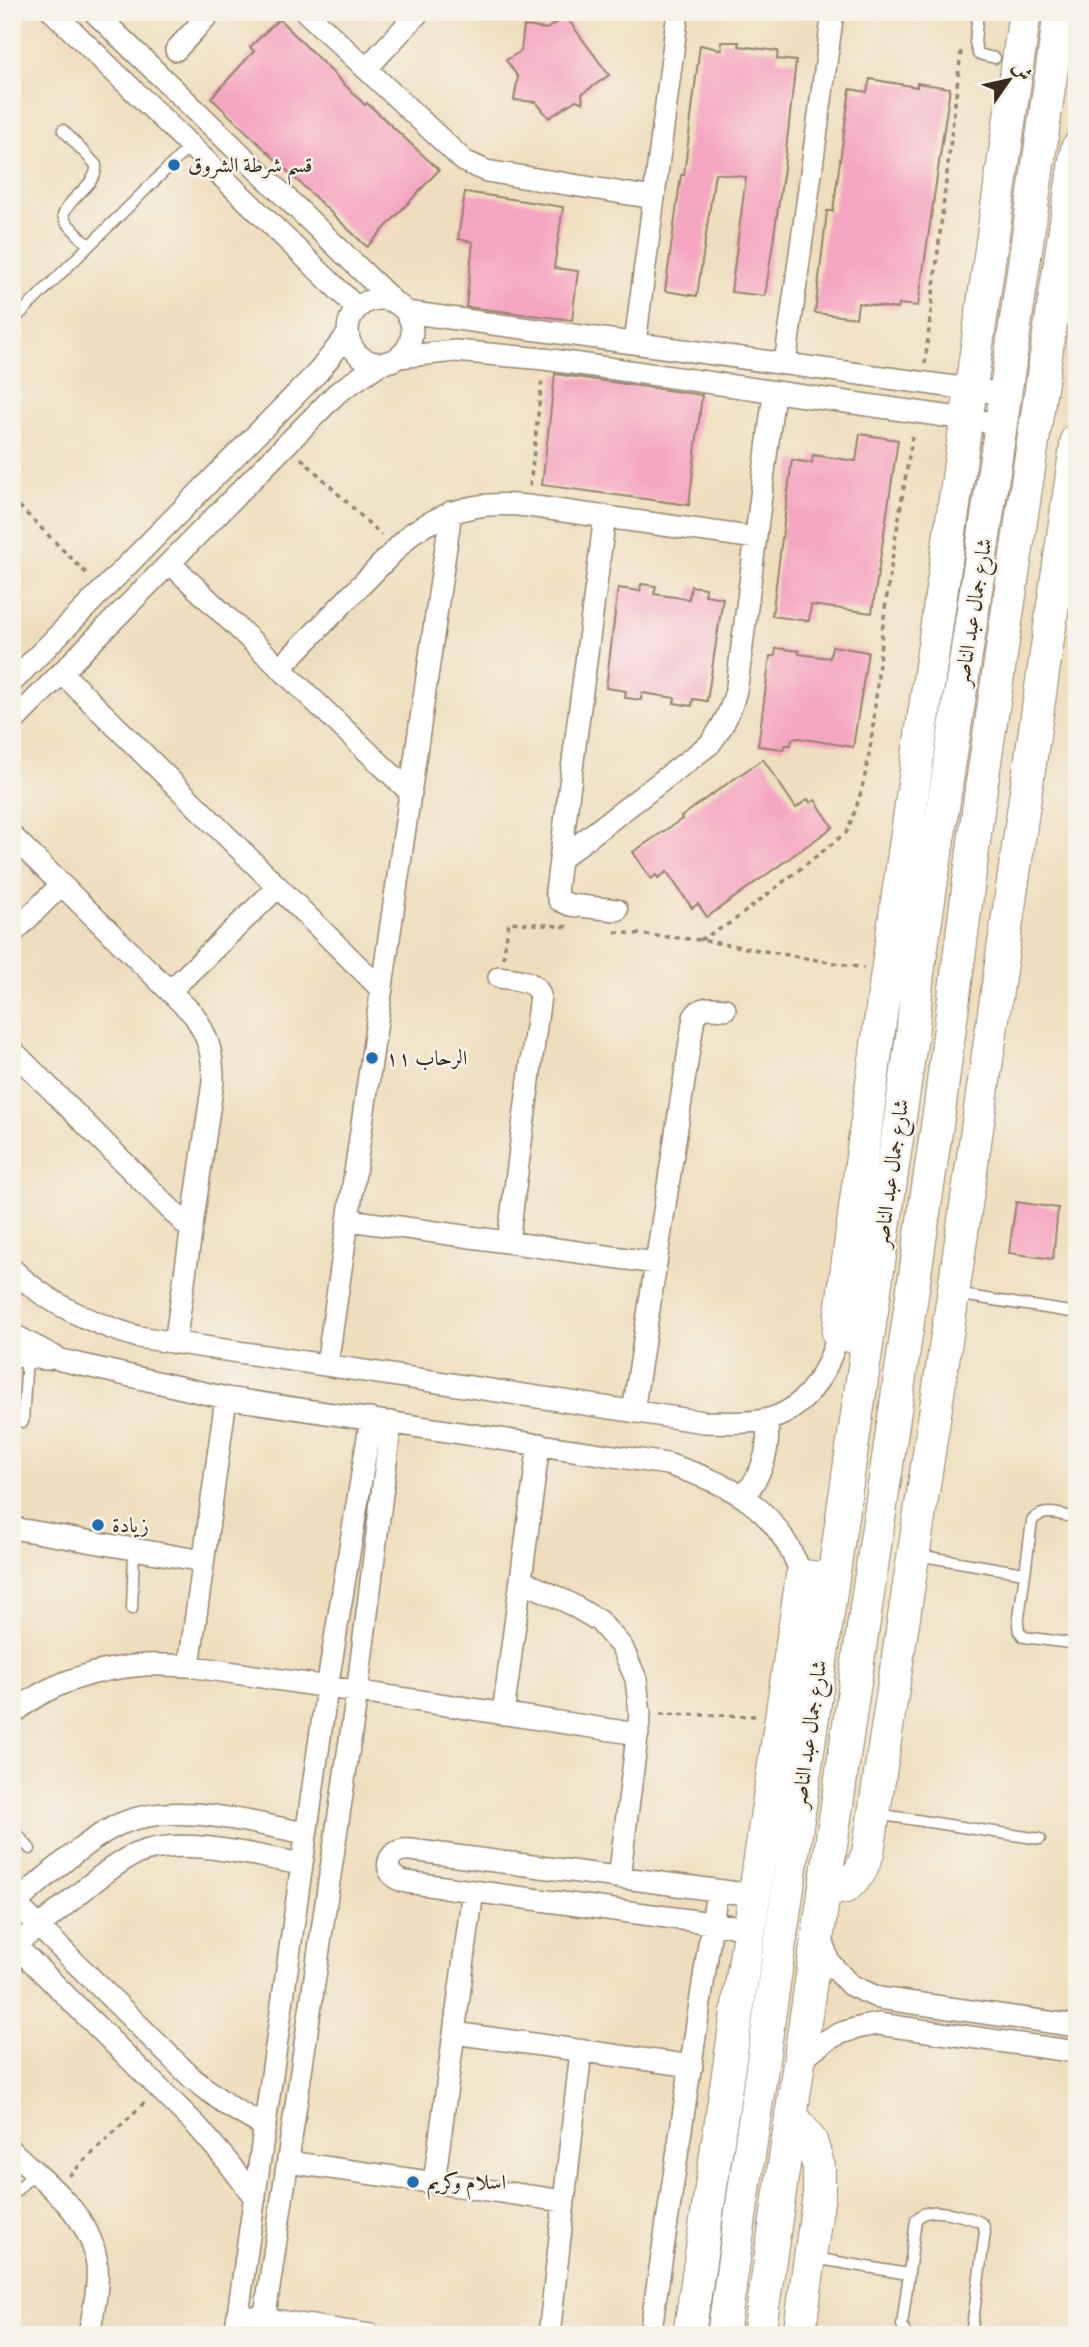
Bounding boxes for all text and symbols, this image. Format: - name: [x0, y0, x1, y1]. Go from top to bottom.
- north arrow: [974, 46, 1044, 116]
- text: ش: [1008, 57, 1037, 85]
- place label: قسم شرطة الشروق: [188, 152, 312, 186]
- marker: قسم شرطة الشروق: [166, 157, 182, 173]
- street label: شارع جمال عبد الناصر: [948, 536, 1002, 690]
- place label: الرحاب ١١: [386, 1045, 467, 1071]
- marker: الرحاب ١١: [364, 1050, 380, 1066]
- street label: شارع جمال عبد الناصر: [867, 1098, 919, 1251]
- place label: زيادة: [112, 1512, 149, 1538]
- marker: زيادة: [90, 1517, 106, 1533]
- street label: شارع جمال عبد الناصر: [785, 1659, 837, 1812]
- place label: اسلام وكريم: [427, 2169, 506, 2200]
- marker: اسلام وكريم: [405, 2174, 421, 2190]

